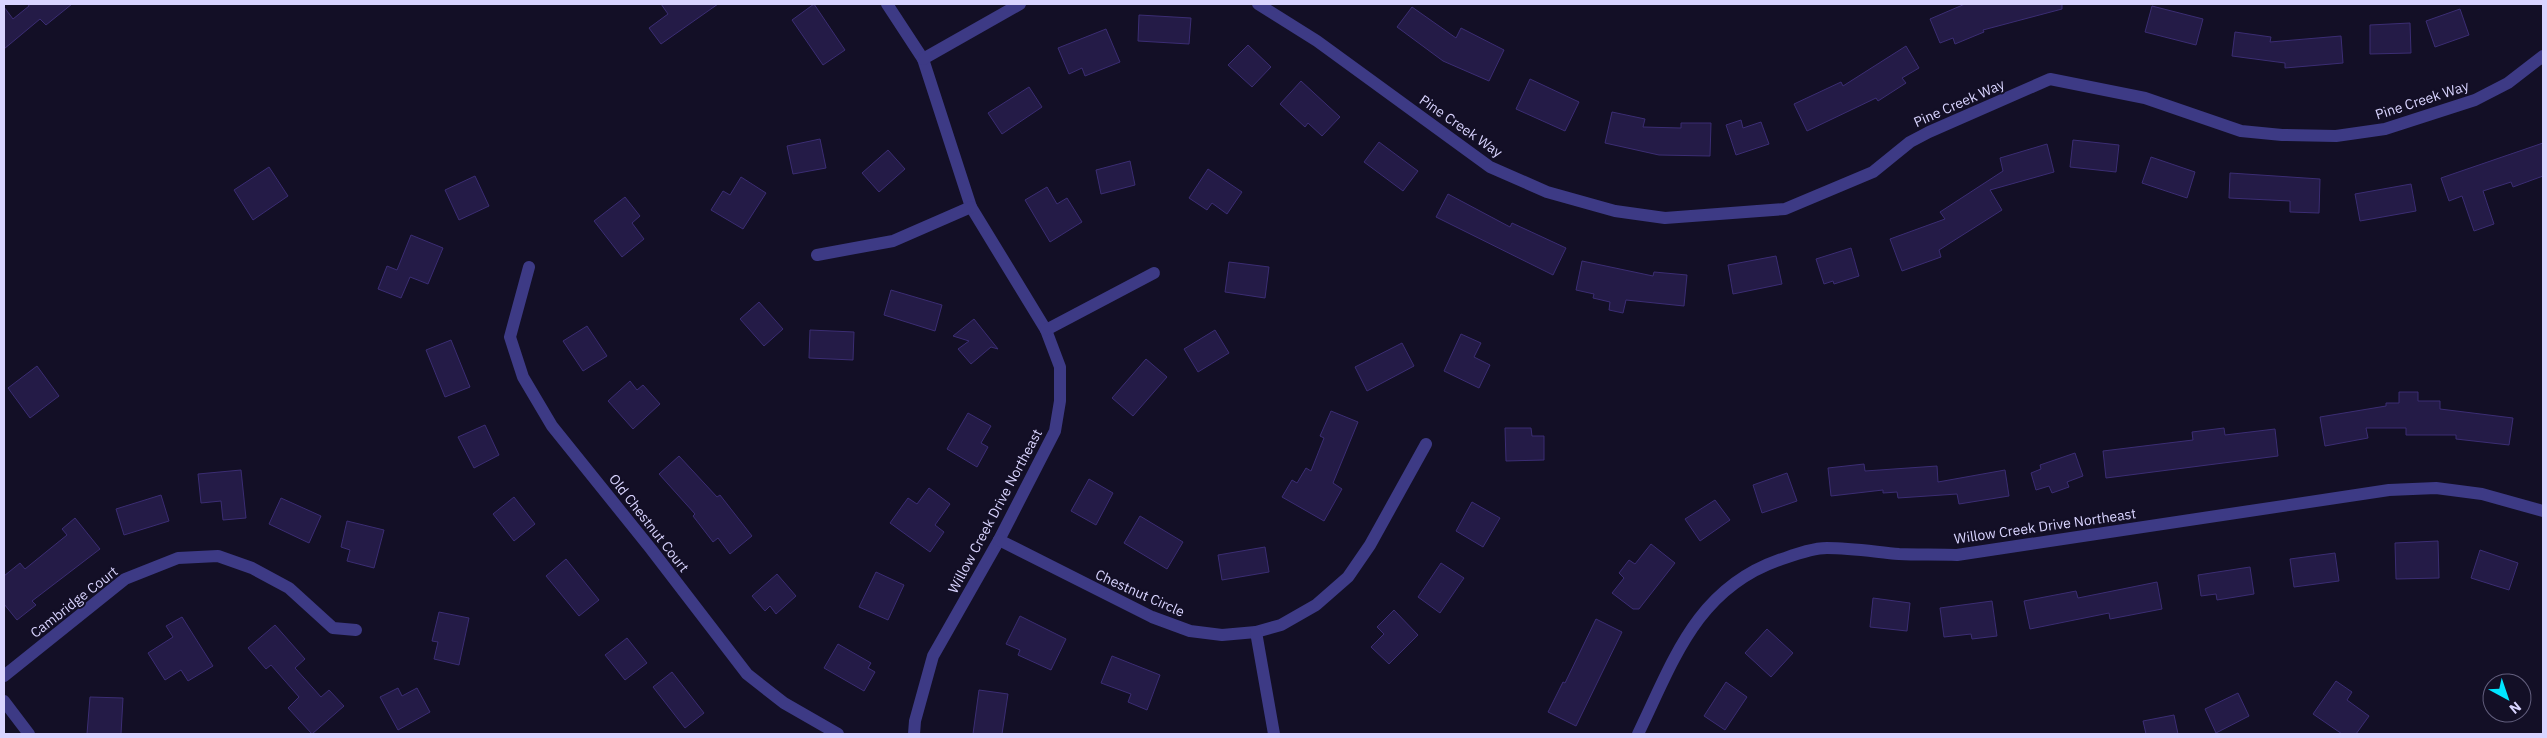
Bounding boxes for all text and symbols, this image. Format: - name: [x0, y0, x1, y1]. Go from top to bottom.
- street label: Pine Creek Way: [1911, 75, 2007, 131]
- street label: Pine Creek Way: [2373, 76, 2471, 124]
- street label: Pine Creek Way: [1416, 91, 1506, 161]
- street label: Willow Creek Drive Northeast: [944, 426, 1046, 596]
- street label: Old Chestnut Court: [605, 470, 693, 576]
- street label: Willow Creek Drive Northeast: [1953, 504, 2137, 548]
- street label: Cambridge Court: [27, 562, 121, 642]
- street label: Chestnut Circle: [1093, 565, 1188, 621]
- north arrow: [2482, 673, 2532, 723]
- text: N: [2506, 698, 2525, 718]

